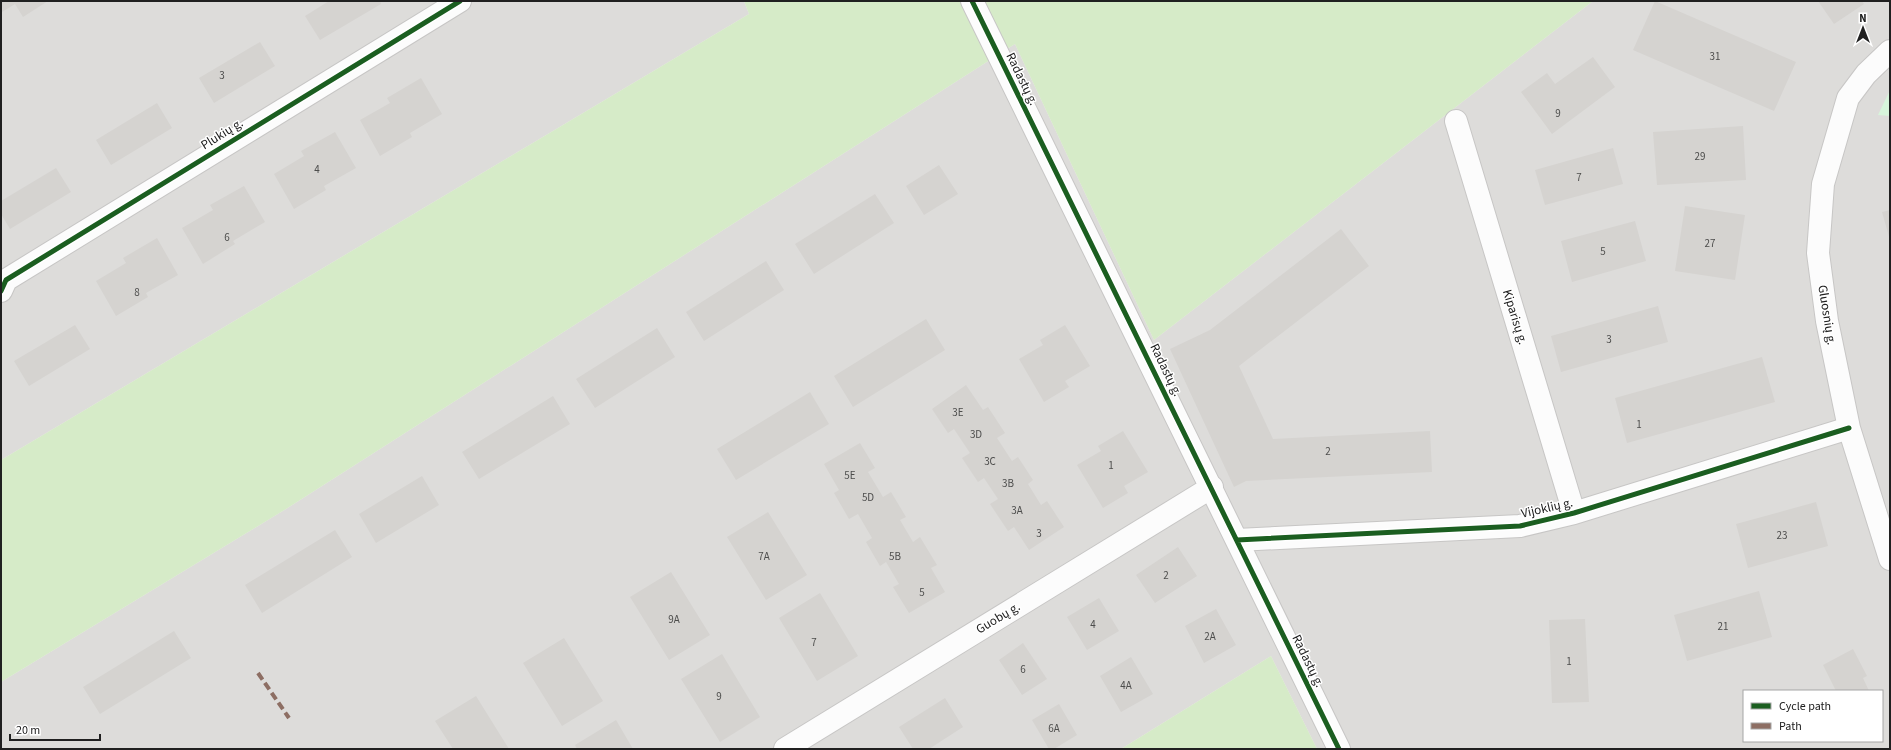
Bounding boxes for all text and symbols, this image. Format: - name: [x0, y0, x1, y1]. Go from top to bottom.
- north arrow: [1843, 8, 1883, 48]
- text: N: [1859, 11, 1867, 26]
- house number: 31: [1710, 49, 1720, 64]
- street label: Radastų g.: [1001, 50, 1043, 108]
- house number: 3: [219, 68, 225, 83]
- house number: 9: [1555, 106, 1561, 121]
- street label: Plukių g.: [197, 114, 247, 154]
- house number: 29: [1695, 149, 1705, 164]
- house number: 4: [314, 162, 320, 177]
- house number: 7: [1576, 170, 1582, 185]
- house number: 6: [224, 230, 230, 245]
- house number: 27: [1705, 236, 1715, 251]
- house number: 5: [1600, 244, 1606, 259]
- street label: Gluosnių g.: [1813, 284, 1841, 346]
- house number: 8: [134, 285, 140, 300]
- street label: Kiparisų g.: [1498, 287, 1532, 347]
- house number: 3: [1606, 332, 1612, 347]
- street label: Radastų g.: [1145, 341, 1187, 399]
- house number: 3E: [952, 405, 964, 420]
- house number: 1: [1636, 417, 1642, 432]
- house number: 3D: [970, 427, 982, 442]
- house number: 2: [1325, 444, 1331, 459]
- house number: 3C: [984, 454, 996, 469]
- house number: 1: [1108, 458, 1114, 473]
- house number: 5E: [844, 468, 856, 483]
- house number: 3B: [1002, 476, 1014, 491]
- house number: 5D: [862, 490, 874, 505]
- street label: Vijoklių g.: [1519, 493, 1575, 523]
- house number: 3A: [1011, 503, 1023, 518]
- house number: 3: [1036, 526, 1042, 541]
- house number: 23: [1777, 528, 1787, 543]
- house number: 7A: [758, 549, 770, 564]
- house number: 5B: [889, 549, 901, 564]
- house number: 2: [1163, 568, 1169, 583]
- house number: 5: [919, 585, 925, 600]
- street label: Guobų g.: [972, 598, 1024, 638]
- house number: 9A: [668, 612, 680, 627]
- house number: 4: [1090, 617, 1096, 632]
- house number: 21: [1718, 619, 1728, 634]
- house number: 2A: [1204, 629, 1216, 644]
- street label: Radastų g.: [1287, 632, 1329, 690]
- house number: 7: [811, 635, 817, 650]
- house number: 1: [1566, 654, 1572, 669]
- house number: 6: [1020, 662, 1026, 677]
- house number: 4A: [1120, 678, 1132, 693]
- house number: 9: [716, 689, 722, 704]
- legend: [1743, 690, 1883, 742]
- text: Cycle path: [1779, 698, 1831, 715]
- scale bar: [10, 716, 100, 742]
- text: Path: [1779, 718, 1802, 735]
- house number: 6A: [1048, 721, 1060, 736]
- text: 20 m: [16, 722, 40, 739]

